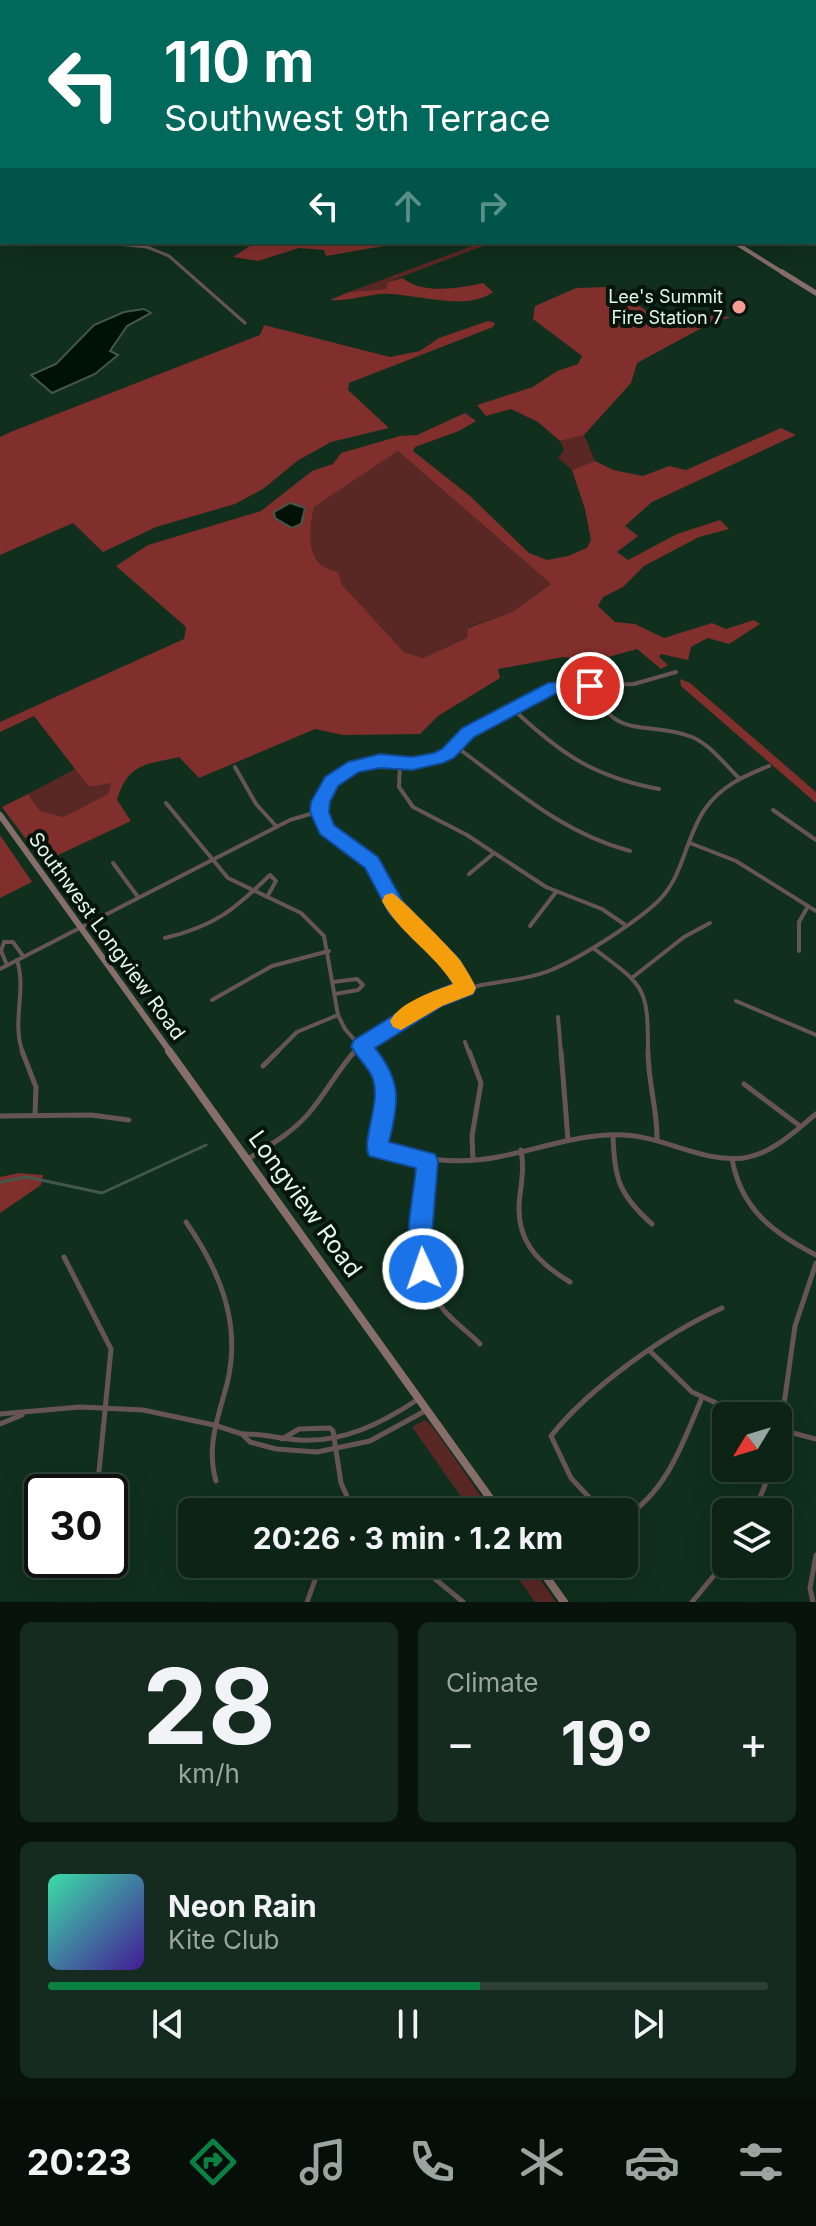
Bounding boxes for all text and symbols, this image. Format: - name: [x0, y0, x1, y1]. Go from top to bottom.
- text: 110 m: [164, 28, 314, 96]
- icon: left: [32, 32, 136, 136]
- text: Southwest 9th Terrace: [164, 96, 551, 140]
- icon: left: [302, 184, 346, 228]
- icon: ahead: [386, 184, 430, 228]
- icon: right: [470, 184, 514, 228]
- place label: Lee's Summit Fire Station 7: [608, 286, 723, 328]
- marker: Lee's Summit Fire Station 7: [730, 298, 748, 316]
- pin: [556, 652, 624, 720]
- icon: arrive: [568, 664, 612, 708]
- street label: Southwest Longview Road: [24, 828, 190, 1044]
- street label: Longview Road: [243, 1125, 368, 1283]
- position arrow: [381, 1227, 465, 1311]
- north arrow: [712, 1402, 792, 1482]
- map controls: [712, 1402, 792, 1578]
- speed limit sign: 30: [24, 1474, 128, 1578]
- button: layers: [712, 1498, 792, 1578]
- text: 20:26 · 3 min · 1.2 km: [253, 1520, 563, 1556]
- text: 28: [142, 1643, 276, 1769]
- text: Climate: [446, 1667, 538, 1698]
- text: 19°: [561, 1707, 653, 1779]
- text: −: [446, 1716, 475, 1770]
- text: +: [739, 1716, 768, 1770]
- text: km/h: [178, 1758, 240, 1789]
- text: Neon Rain: [168, 1888, 317, 1924]
- text: Kite Club: [168, 1924, 279, 1955]
- icon: previous: [146, 2002, 190, 2046]
- icon: pause: [386, 2002, 430, 2046]
- icon: next: [626, 2002, 670, 2046]
- icon: directions: [185, 2134, 241, 2190]
- icon: music: [295, 2134, 351, 2190]
- icon: phone: [404, 2134, 460, 2190]
- icon: climate: [514, 2134, 570, 2190]
- icon: car: [624, 2134, 680, 2190]
- icon: filters: [733, 2134, 789, 2190]
- text: 20:23: [27, 2140, 132, 2184]

